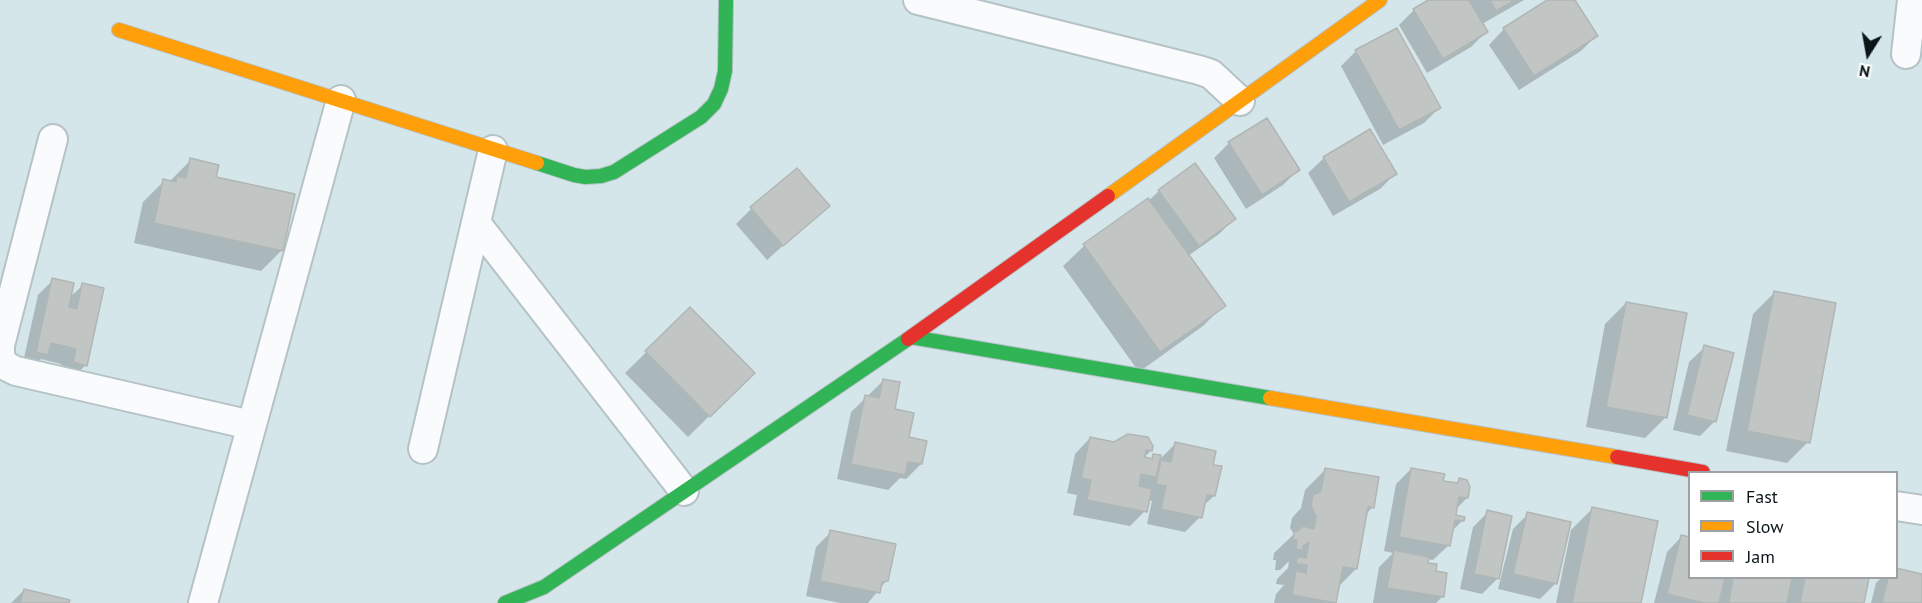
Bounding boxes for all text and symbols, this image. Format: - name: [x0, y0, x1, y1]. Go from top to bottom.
- north arrow: [1838, 24, 1898, 84]
- text: N: [1858, 61, 1872, 82]
- legend: [1688, 471, 1898, 579]
- text: Fast: [1746, 485, 1778, 508]
- text: Slow: [1746, 515, 1784, 538]
- text: Jam: [1746, 545, 1775, 568]

